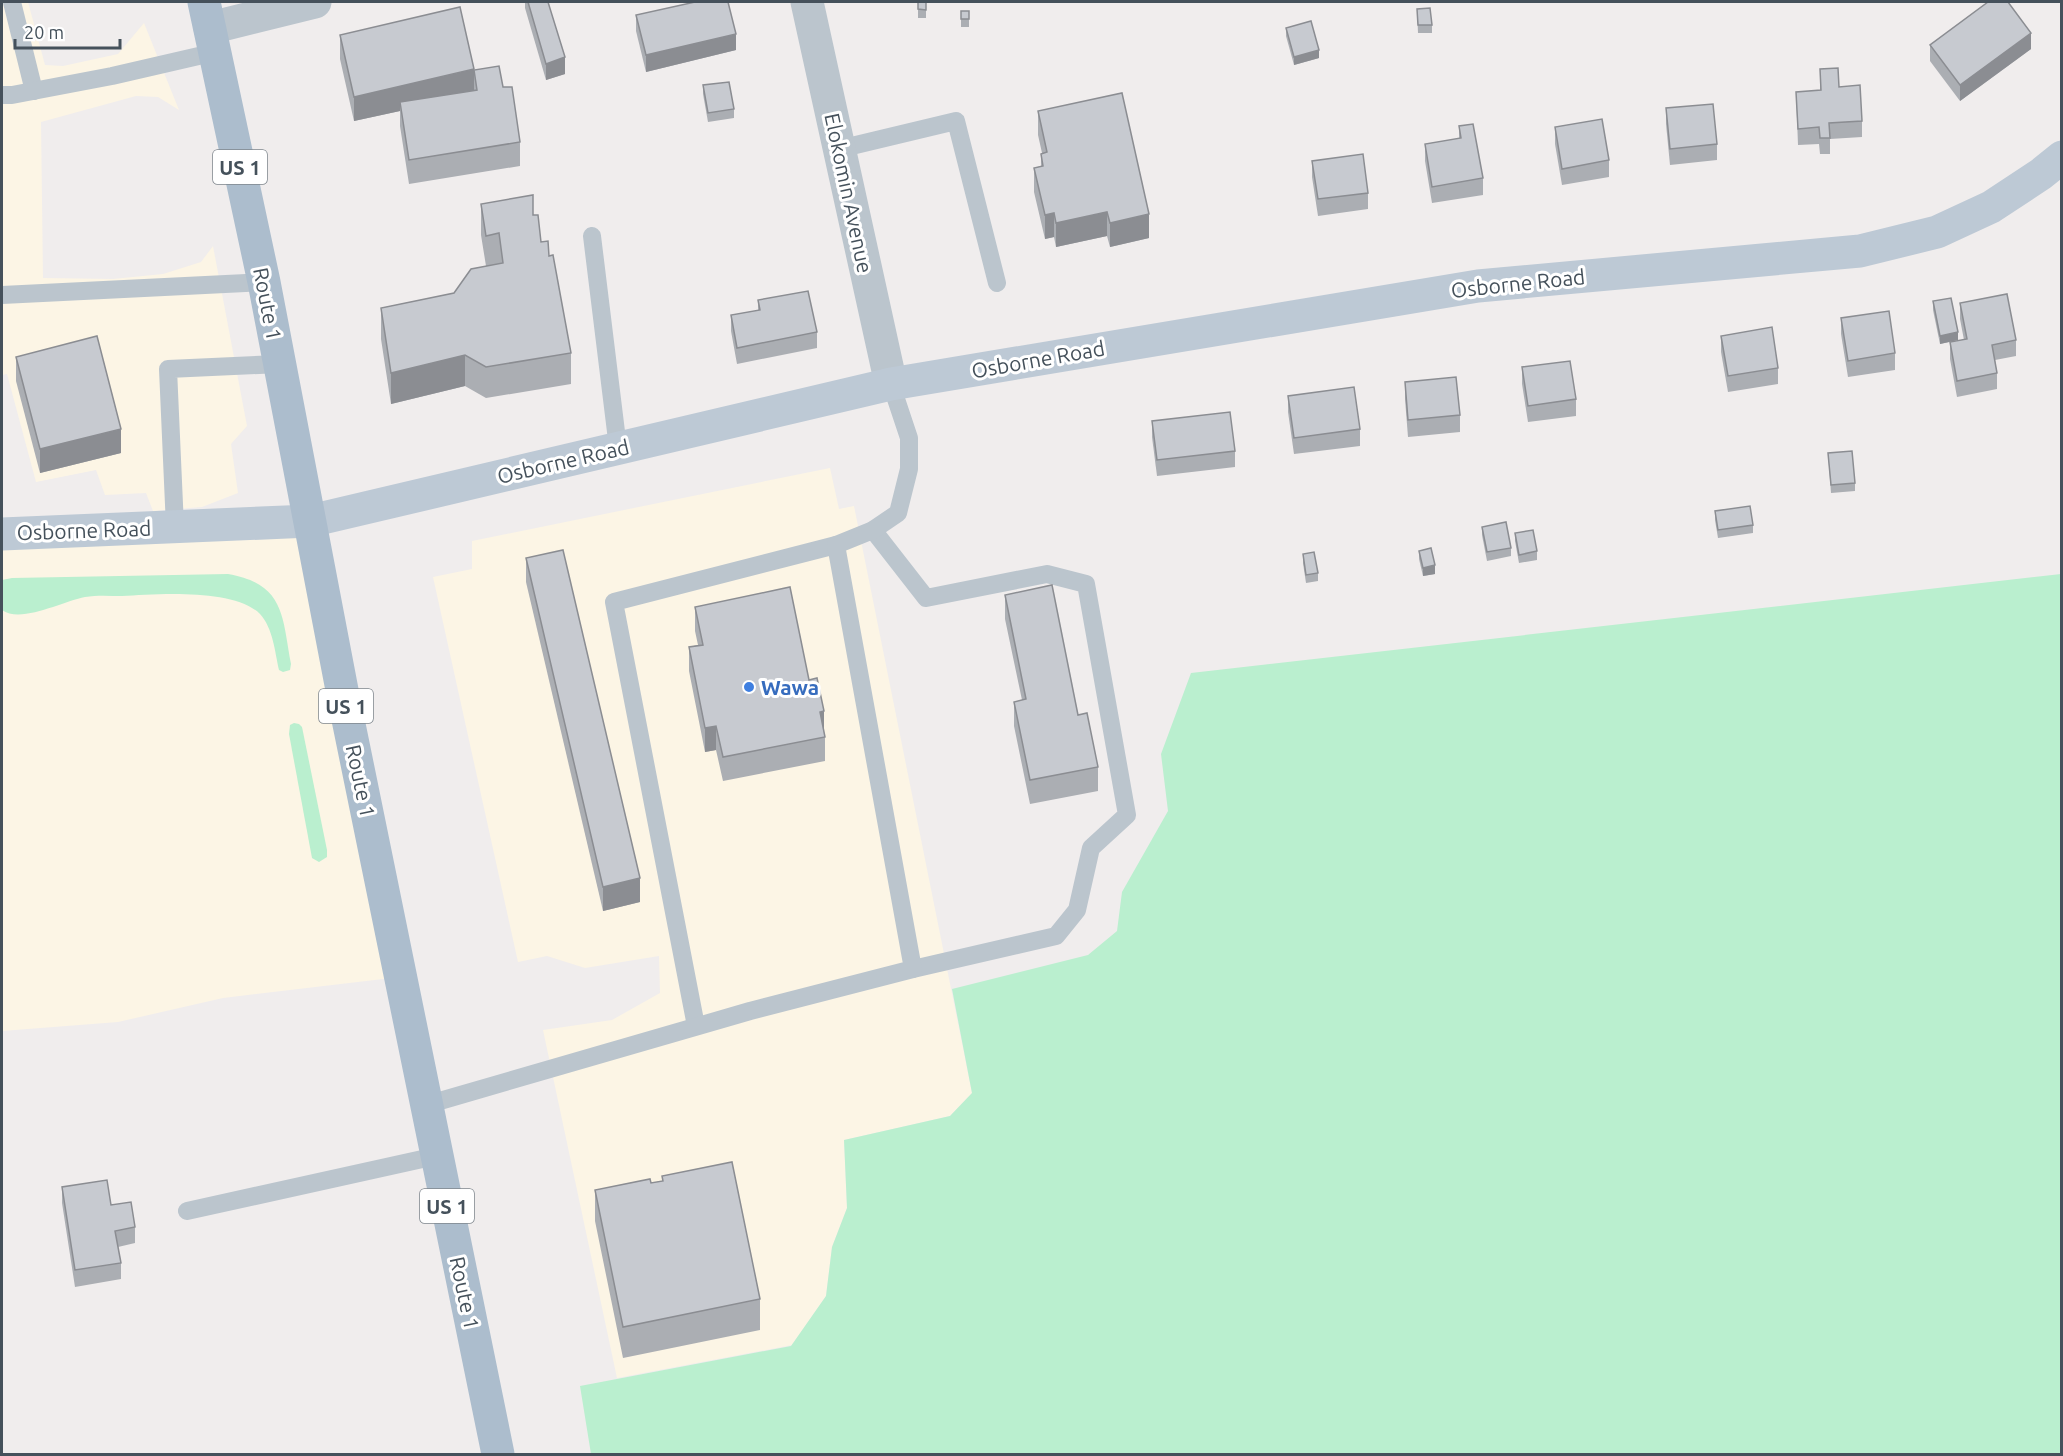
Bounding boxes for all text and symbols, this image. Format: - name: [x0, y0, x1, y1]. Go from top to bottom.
- scale bar: [15, 12, 120, 50]
- text: 20 m: [24, 22, 64, 42]
- street label: Elokomin Avenue: [820, 111, 878, 275]
- road number: US 1: [213, 150, 267, 184]
- street label: Osborne Road: [1450, 264, 1586, 302]
- street label: Route 1: [249, 265, 287, 343]
- street label: Osborne Road: [970, 335, 1106, 383]
- street label: Osborne Road: [495, 434, 631, 488]
- street label: Osborne Road: [16, 516, 152, 544]
- place label: Wawa: [761, 675, 819, 699]
- marker: Wawa: [742, 680, 756, 694]
- road number: US 1: [319, 689, 373, 723]
- street label: Route 1: [342, 742, 380, 820]
- road number: US 1: [420, 1189, 474, 1223]
- street label: Route 1: [446, 1254, 484, 1332]

